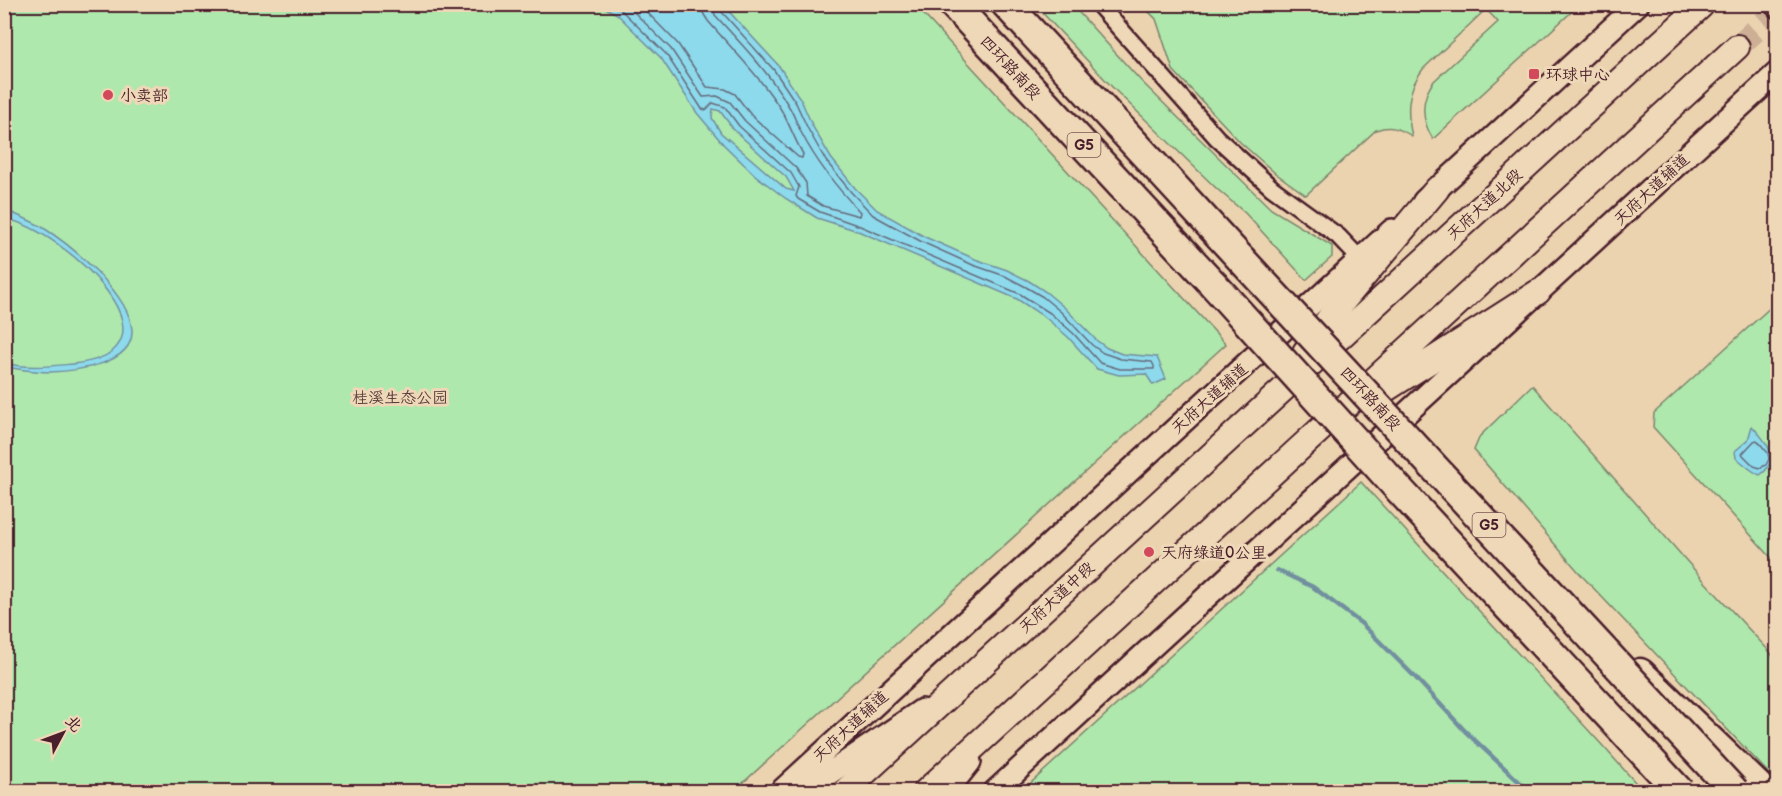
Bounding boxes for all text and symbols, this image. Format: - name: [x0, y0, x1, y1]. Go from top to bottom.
- street label: 四环路南段: [976, 32, 1044, 104]
- place label: 环球中心: [1546, 66, 1610, 85]
- marker: 环球中心: [1527, 67, 1541, 81]
- place label: 小卖部: [120, 87, 168, 106]
- marker: 小卖部: [101, 88, 115, 102]
- road number: G5: [1068, 133, 1100, 157]
- street label: 天府大道辅道: [1610, 150, 1694, 230]
- street label: 天府大道北段: [1443, 165, 1527, 245]
- street label: 天府大道辅道: [1168, 360, 1252, 438]
- street label: 四环路南段: [1336, 363, 1404, 435]
- park label: 桂溪生态公园: [352, 389, 448, 408]
- road number: G5: [1472, 513, 1506, 537]
- place label: 天府绿道0公里: [1161, 544, 1266, 563]
- marker: 天府绿道0公里: [1142, 545, 1156, 559]
- street label: 天府大道中段: [1015, 558, 1099, 638]
- street label: 天府大道辅道: [809, 687, 893, 767]
- north arrow: [33, 703, 93, 763]
- text: 北: [61, 712, 86, 736]

